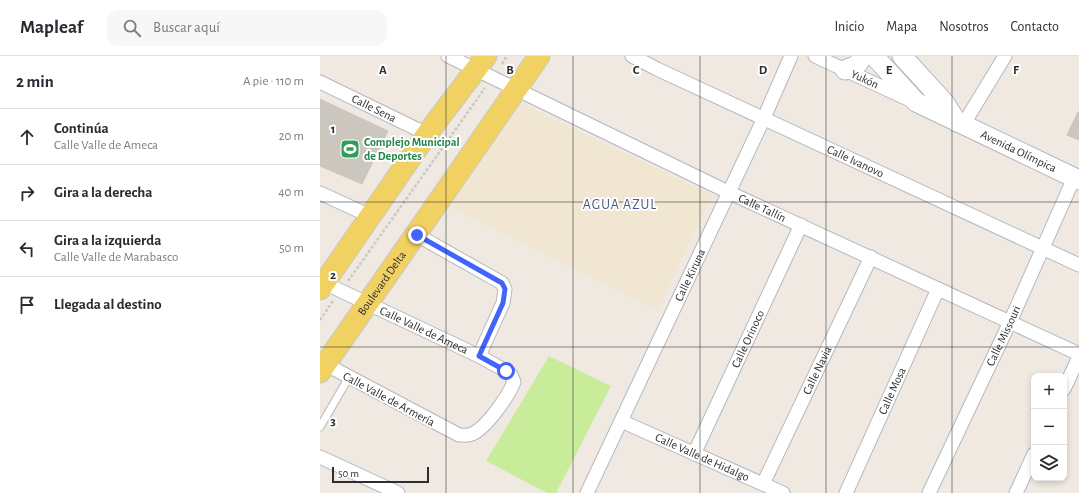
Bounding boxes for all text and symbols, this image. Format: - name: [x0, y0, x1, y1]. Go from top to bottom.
- search box: [107, 10, 387, 46]
- icon: search: [121, 17, 143, 39]
- text: Mapleaf: [20, 18, 83, 37]
- text: Buscar aquí: [153, 20, 220, 35]
- text: Inicio: [834, 20, 864, 34]
- text: Mapa: [886, 20, 917, 34]
- text: Nosotros: [939, 20, 989, 34]
- text: Contacto: [1011, 20, 1059, 34]
- text: A: [379, 64, 387, 77]
- text: B: [506, 64, 514, 77]
- text: C: [633, 64, 640, 77]
- text: D: [759, 64, 768, 77]
- text: E: [886, 64, 893, 77]
- text: F: [1013, 64, 1020, 77]
- street label: Yukón: [849, 68, 881, 91]
- text: 2 min: [16, 73, 54, 90]
- text: A pie · 110 m: [243, 75, 304, 88]
- street label: Calle Sena: [350, 92, 399, 124]
- text: Continúa: [54, 121, 109, 136]
- text: 1: [331, 123, 335, 136]
- icon: ahead: [16, 126, 38, 148]
- street label: Avenida Olímpica: [979, 128, 1059, 174]
- text: 20 m: [279, 130, 304, 143]
- place label: Complejo Municipal de Deportes: [364, 136, 460, 162]
- sports icon: Complejo Municipal de Deportes: [339, 138, 361, 160]
- text: Calle Valle de Ameca: [54, 139, 158, 152]
- street label: Calle Ivanovo: [825, 143, 886, 180]
- icon: right: [16, 182, 38, 204]
- text: Gira a la derecha: [54, 185, 153, 200]
- text: 40 m: [278, 186, 304, 199]
- street label: Calle Tallín: [737, 192, 788, 224]
- district label: AGUA AZUL: [583, 198, 657, 212]
- route end: [408, 226, 426, 244]
- text: Gira a la izquierda: [54, 233, 161, 248]
- icon: left: [16, 238, 38, 260]
- text: 50 m: [279, 242, 304, 255]
- street label: Calle Kiruna: [672, 247, 708, 303]
- street label: Boulevard Delta: [355, 249, 408, 317]
- text: Calle Valle de Marabasco: [54, 251, 178, 264]
- text: 2: [330, 269, 336, 282]
- icon: arrive: [16, 294, 38, 316]
- text: Llegada al destino: [54, 297, 162, 312]
- street label: Calle Valle de Ameca: [378, 304, 470, 356]
- street label: Calle Missouri: [984, 304, 1023, 368]
- street label: Calle Orinoco: [729, 308, 766, 370]
- street label: Calle Navia: [801, 344, 834, 396]
- route start: [497, 362, 515, 380]
- street label: Calle Mosa: [876, 365, 908, 416]
- street label: Calle Valle de Armería: [341, 370, 437, 428]
- map controls: [1031, 373, 1067, 481]
- button: +: [1031, 373, 1067, 409]
- button: −: [1031, 409, 1067, 445]
- text: 3: [330, 415, 336, 428]
- street label: Calle Valle de Hidalgo: [653, 431, 751, 483]
- button: layers: [1031, 445, 1067, 481]
- scale bar: [332, 465, 429, 484]
- text: 50 m: [338, 468, 359, 479]

